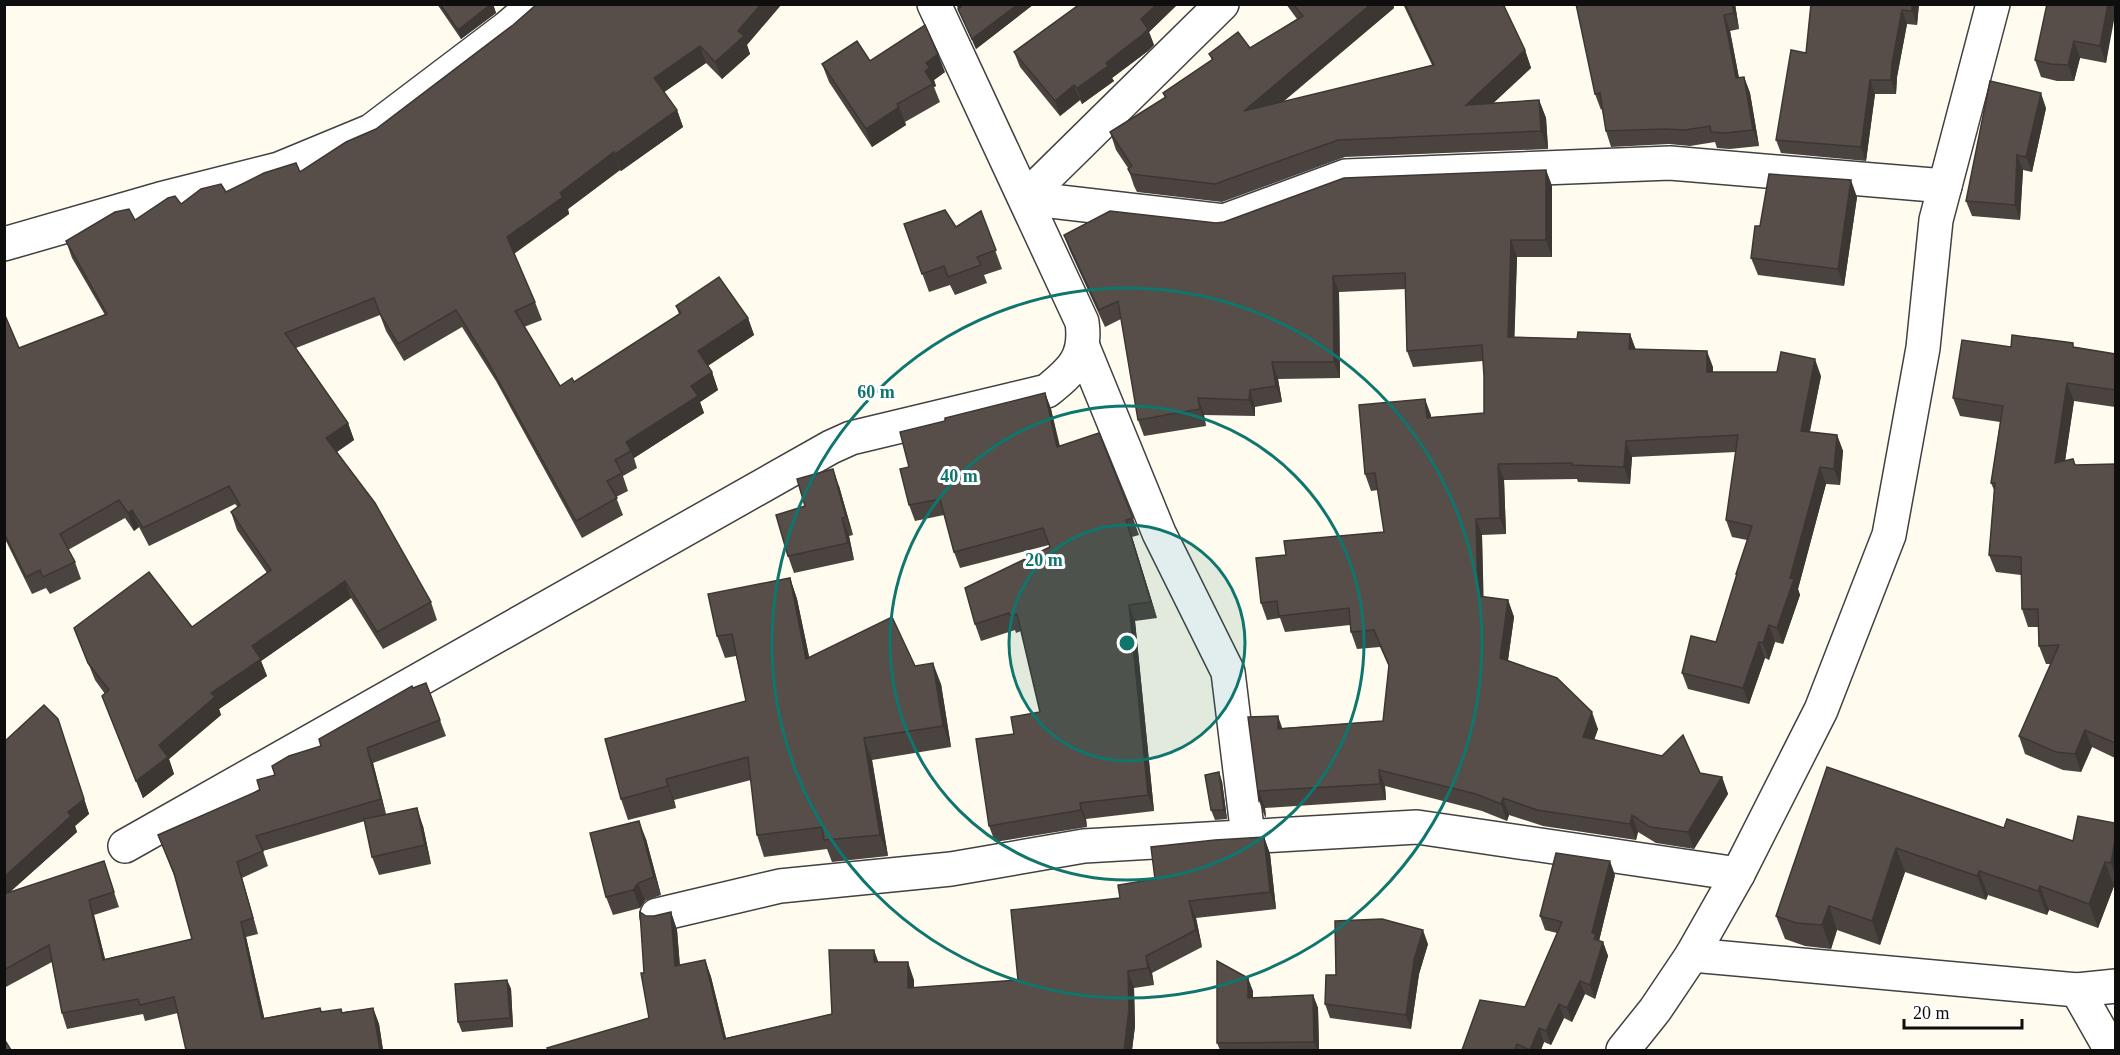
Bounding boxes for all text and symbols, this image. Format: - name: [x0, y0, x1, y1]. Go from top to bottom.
- text: 60 m: [857, 382, 895, 402]
- text: 40 m: [940, 466, 978, 486]
- text: 20 m: [1025, 550, 1063, 570]
- centre of rings: [1117, 633, 1137, 653]
- scale bar: [1904, 992, 2022, 1030]
- text: 20 m: [1913, 1003, 1950, 1023]

